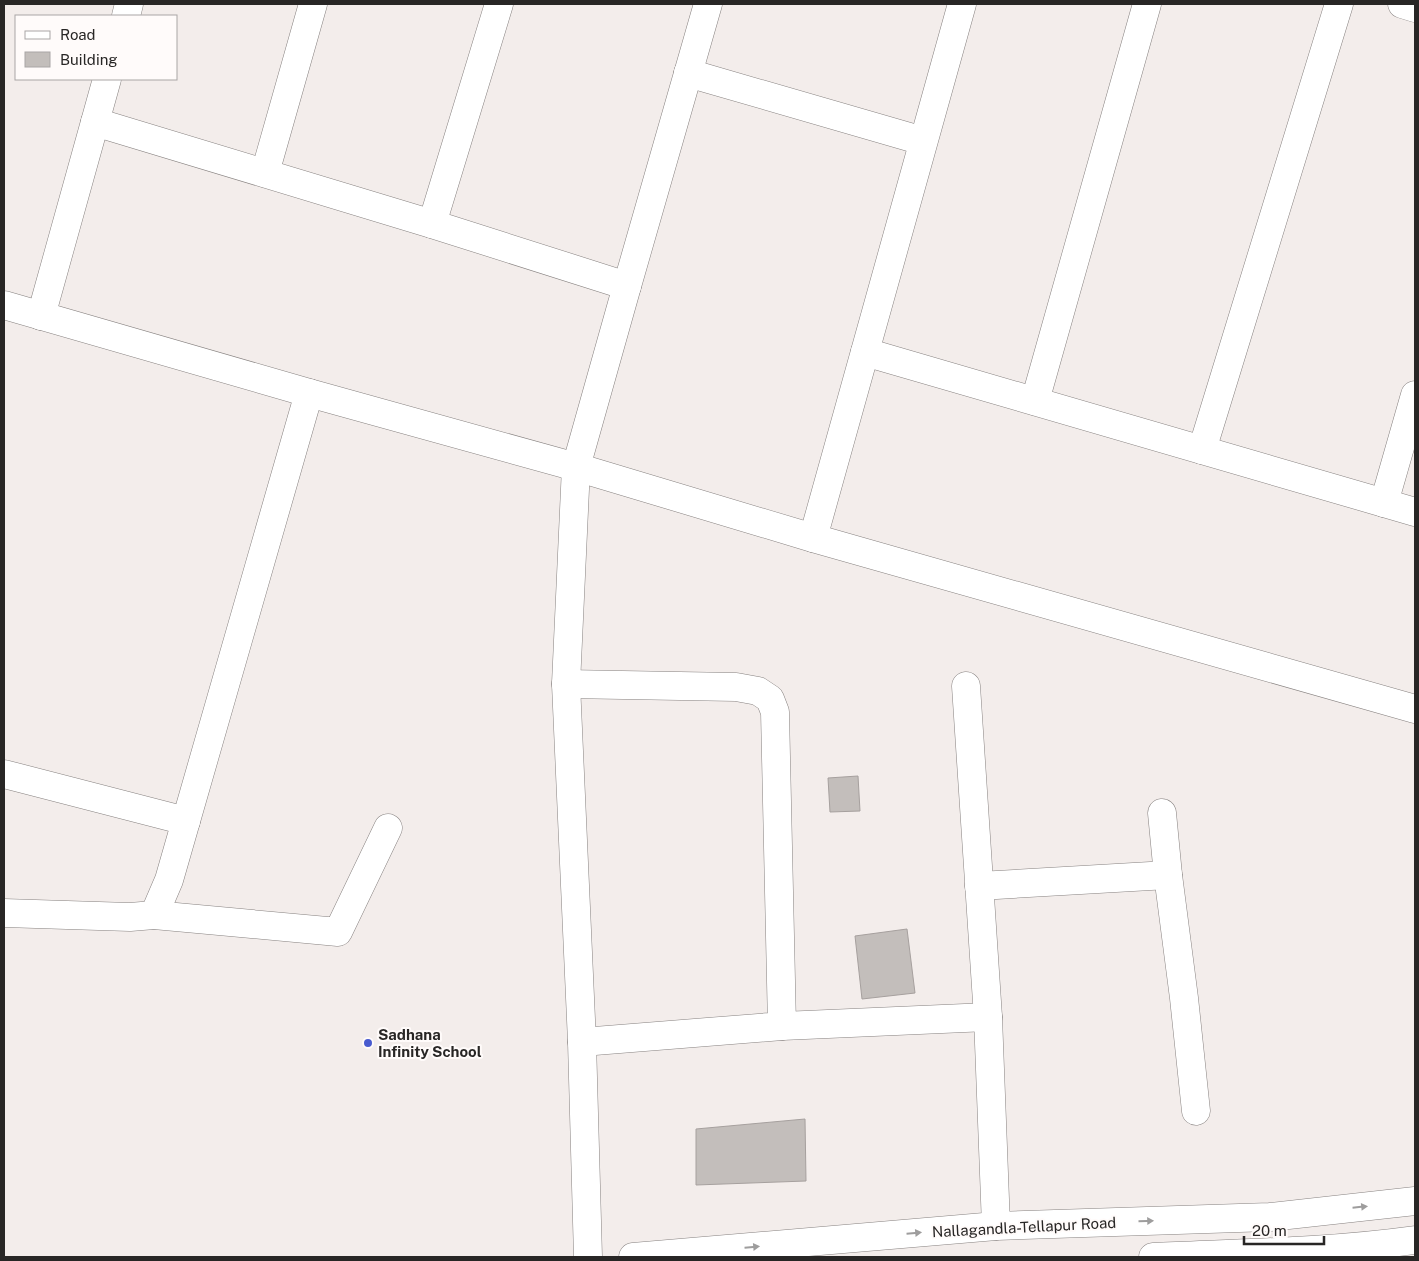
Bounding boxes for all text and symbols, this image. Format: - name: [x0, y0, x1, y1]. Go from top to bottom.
- legend: [15, 15, 178, 80]
- text: Road: [60, 26, 96, 43]
- text: Building: [60, 51, 118, 68]
- place label: Sadhana Infinity School: [378, 1026, 482, 1060]
- marker: Sadhana Infinity School: [362, 1037, 374, 1049]
- one-way arrow: [1352, 1203, 1368, 1211]
- street label: Nallagandla-Tellapur Road: [931, 1214, 1117, 1240]
- scale bar: [1244, 1214, 1324, 1246]
- one-way arrow: [1138, 1217, 1154, 1225]
- text: 20 m: [1252, 1222, 1287, 1239]
- one-way arrow: [906, 1229, 922, 1237]
- one-way arrow: [744, 1243, 760, 1251]

